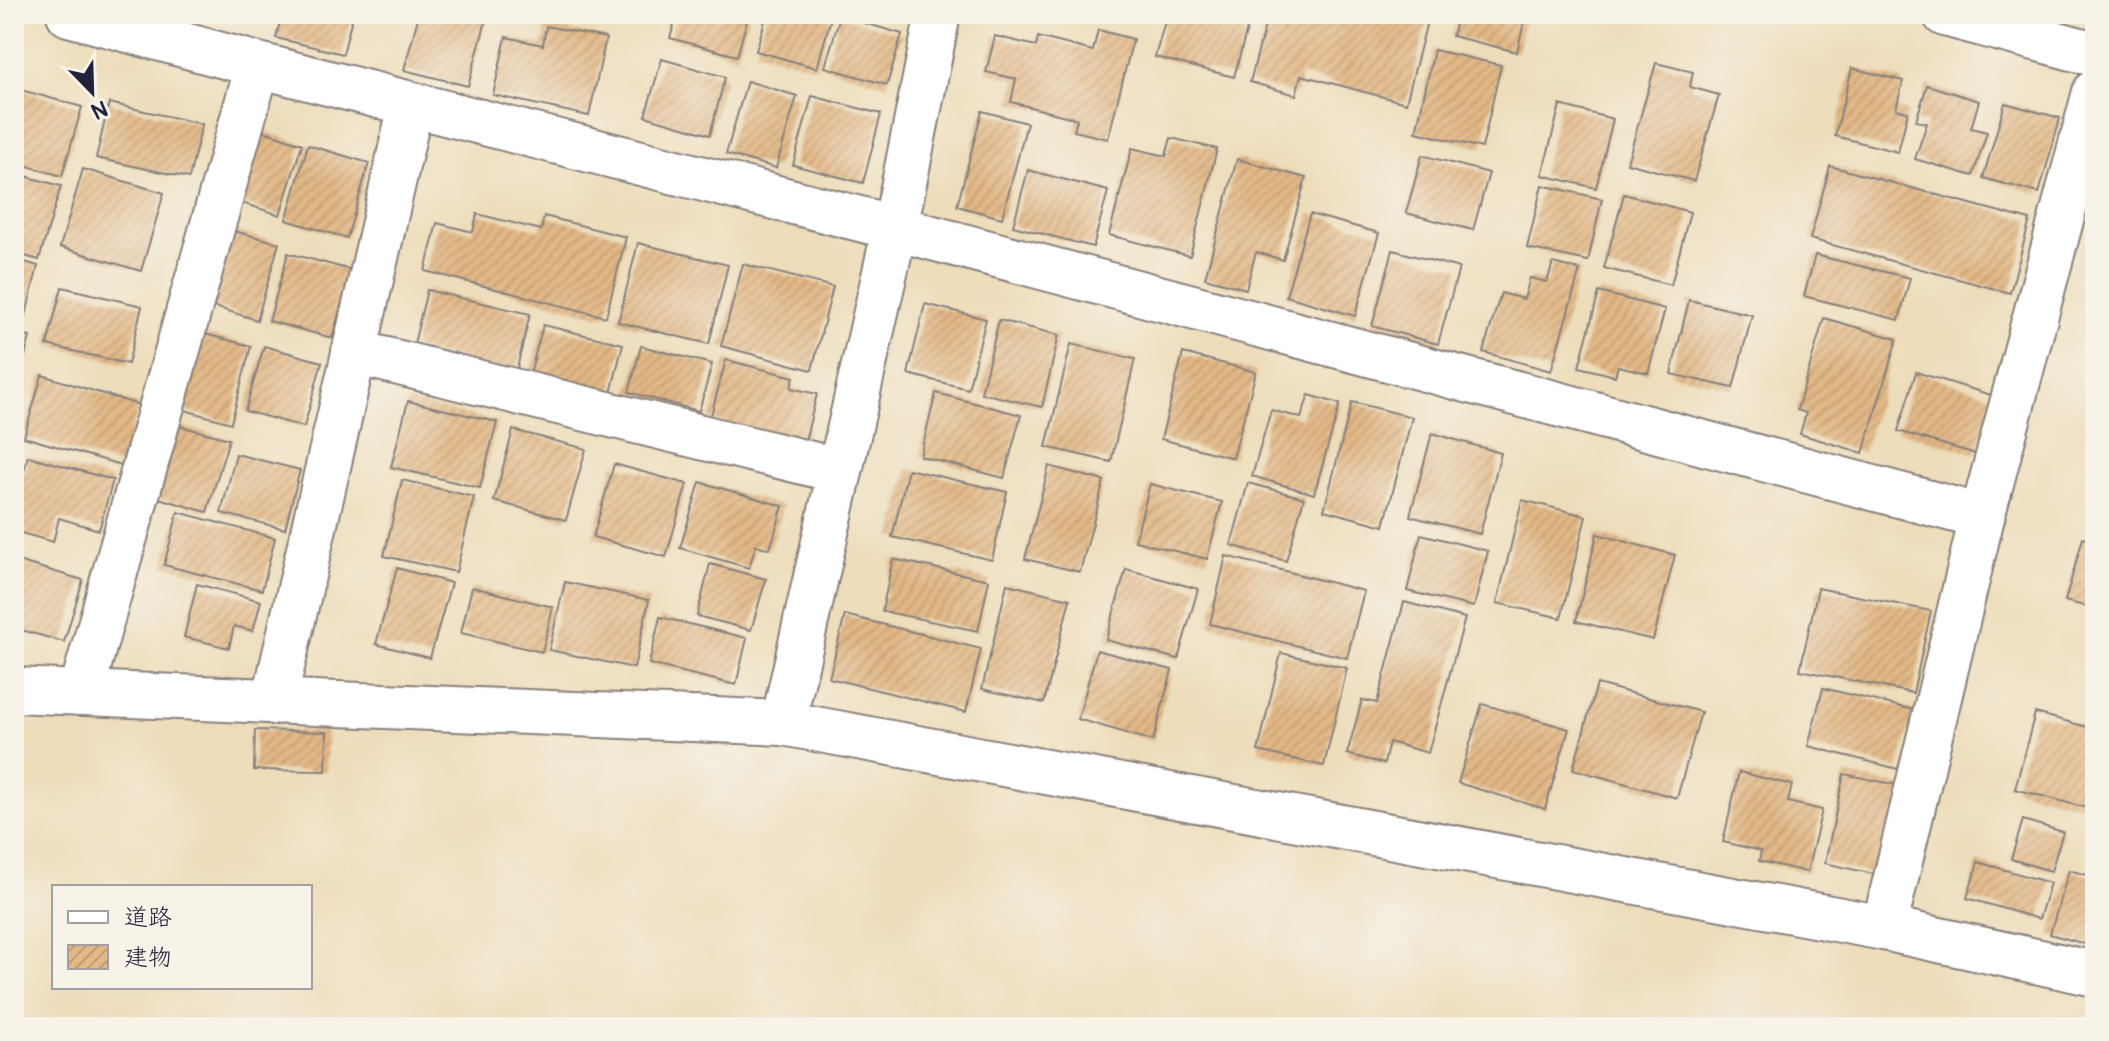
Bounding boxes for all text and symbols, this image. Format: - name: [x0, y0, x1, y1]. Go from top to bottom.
- north arrow: [52, 52, 132, 132]
- text: N: [87, 94, 112, 125]
- legend: [52, 885, 312, 989]
- text: 道路: [124, 903, 172, 932]
- text: 建物: [124, 943, 172, 972]

